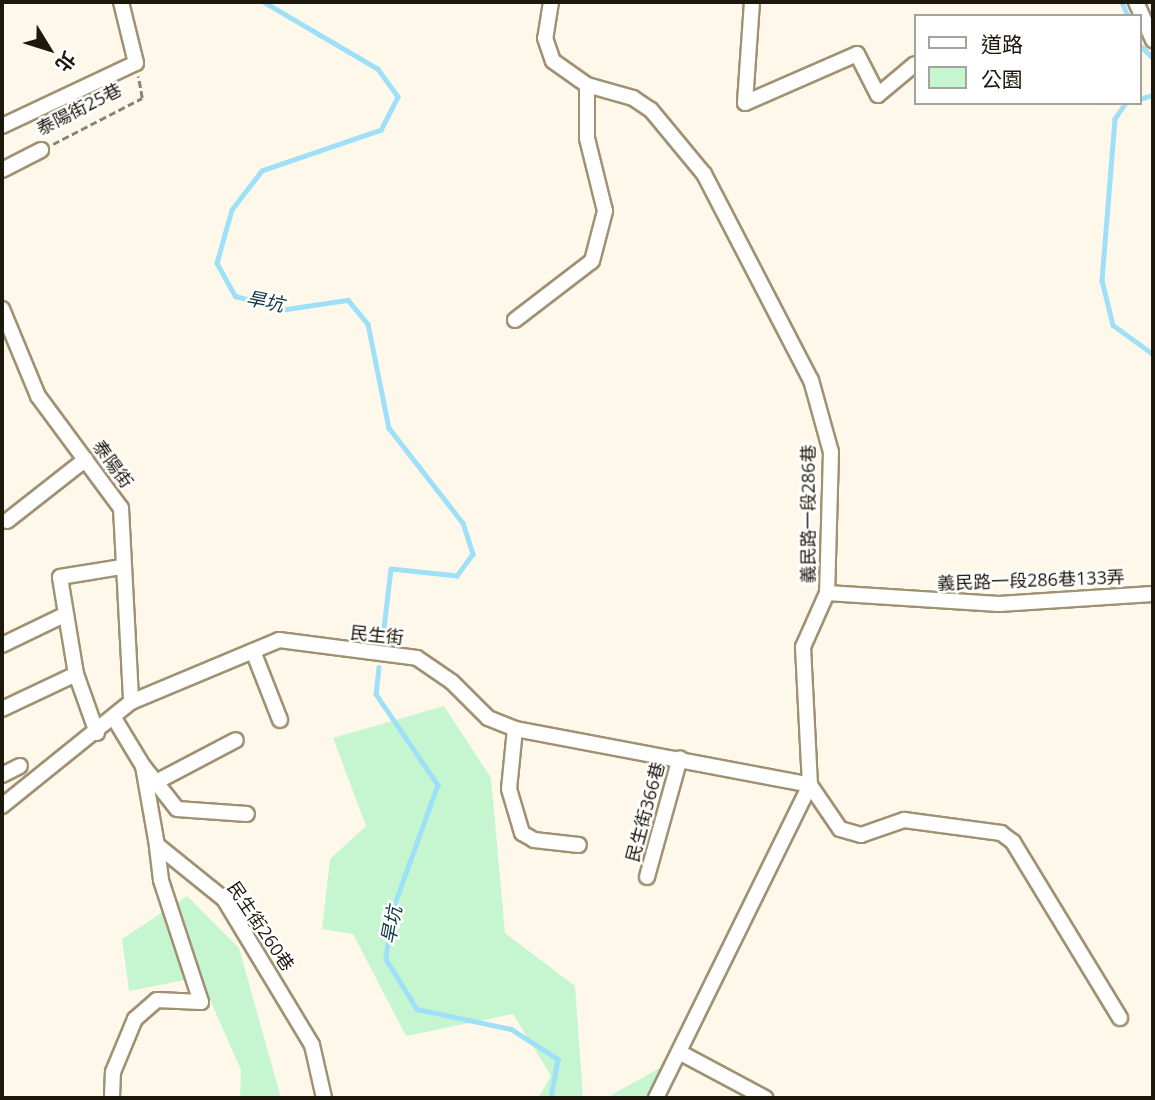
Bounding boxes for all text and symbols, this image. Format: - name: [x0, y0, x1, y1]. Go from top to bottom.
- north arrow: [14, 14, 84, 84]
- legend: [914, 14, 1141, 105]
- text: 道路: [981, 30, 1023, 58]
- text: 北: [49, 46, 82, 77]
- text: 公園: [981, 65, 1023, 93]
- street label: 泰陽街25巷: [33, 78, 125, 140]
- water label: 旱坑: [244, 287, 286, 317]
- street label: 泰陽街: [88, 436, 138, 492]
- street label: 義民路一段286巷: [797, 445, 819, 583]
- street label: 義民路一段286巷133弄: [937, 566, 1125, 594]
- street label: 民生街: [349, 621, 405, 649]
- street label: 民生街366巷: [621, 760, 669, 864]
- street label: 民生街260巷: [223, 877, 299, 975]
- water label: 旱坑: [377, 904, 407, 946]

